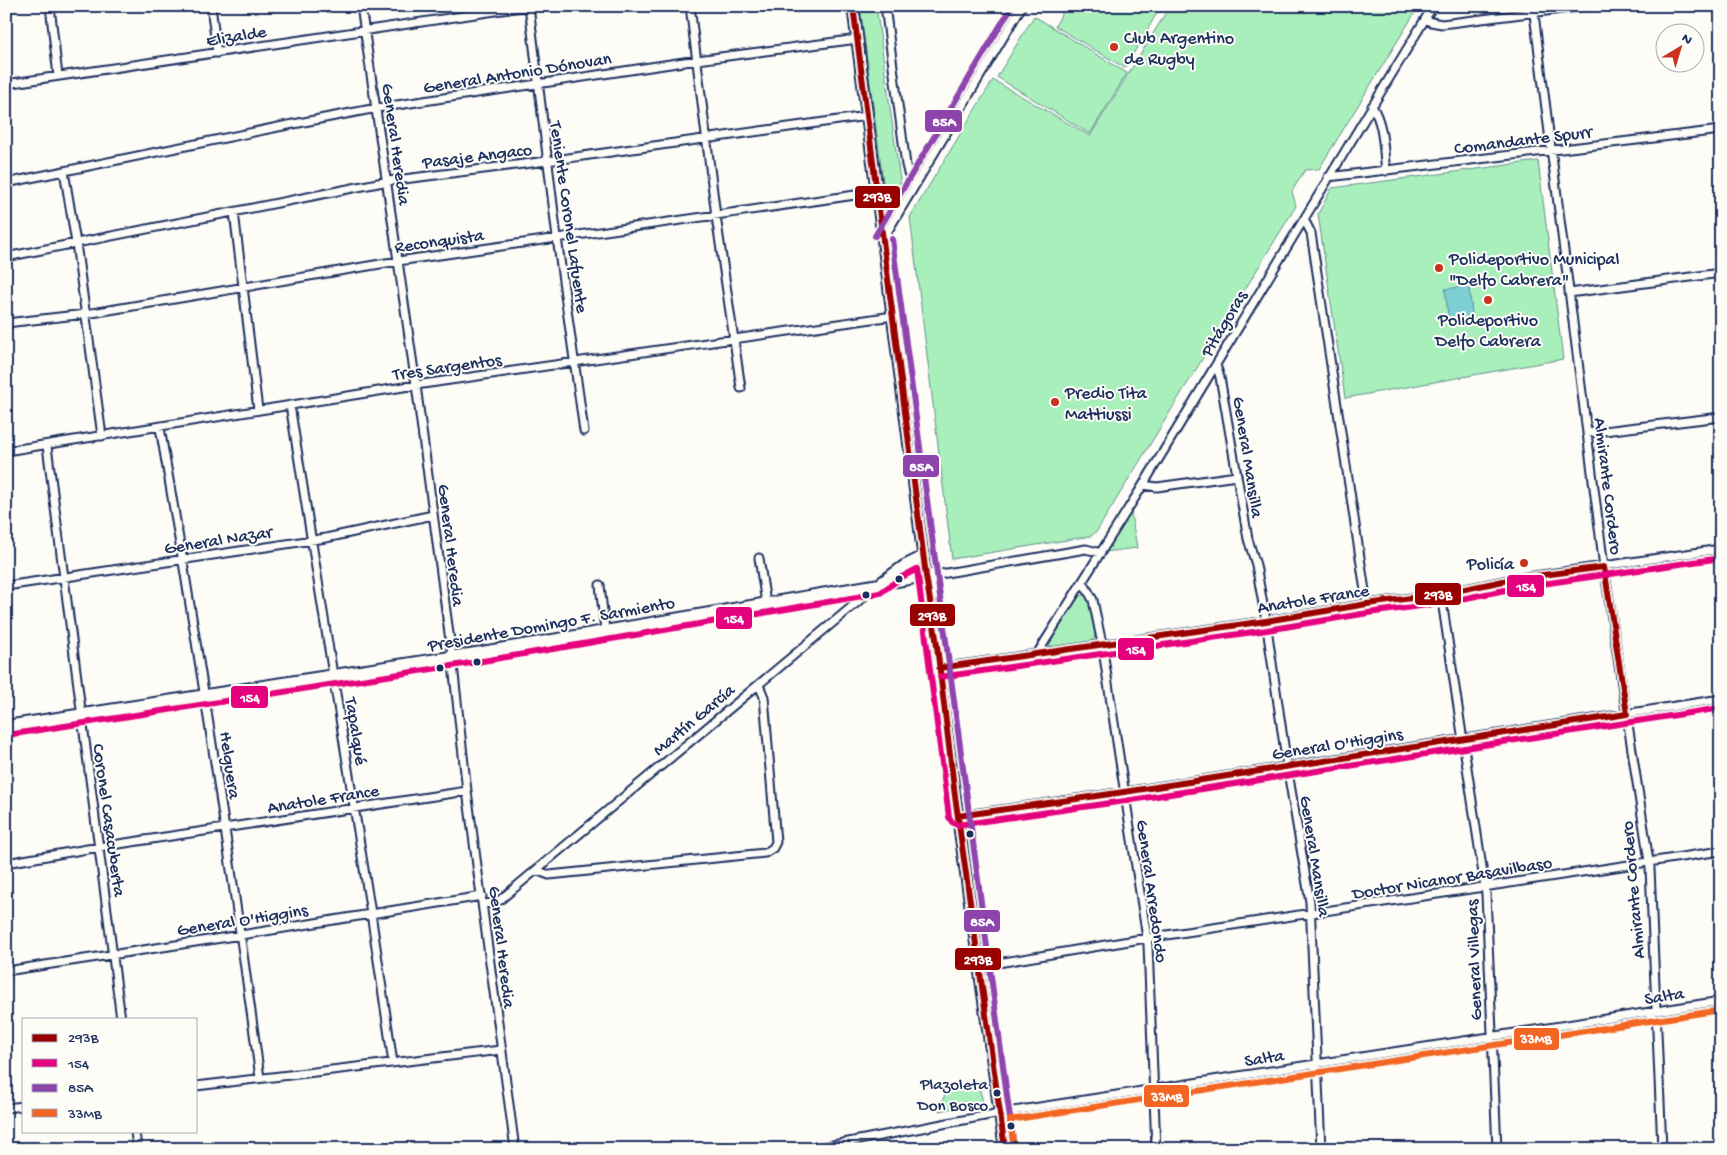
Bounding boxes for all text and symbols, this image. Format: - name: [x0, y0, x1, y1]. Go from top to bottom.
- street label: Elizalde: [205, 22, 269, 53]
- north arrow: [1654, 22, 1704, 72]
- place label: Club Argentino de Rugby: [1124, 29, 1234, 71]
- text: N: [1678, 30, 1695, 49]
- marker: Club Argentino de Rugby: [1108, 41, 1120, 53]
- street label: General Antonio Dónovan: [422, 49, 614, 100]
- street label: General Heredia: [376, 82, 414, 208]
- line badge: 85A: [924, 109, 963, 133]
- text: 85A: [932, 115, 957, 132]
- street label: Teniente Coronel Lafuente: [544, 119, 591, 315]
- street label: Comandante Spurr: [1453, 122, 1595, 160]
- street label: Pasaje Angaco: [420, 140, 533, 175]
- line badge: 293B: [854, 185, 901, 209]
- text: 293B: [863, 190, 892, 207]
- street label: Reconquista: [393, 226, 486, 259]
- place label: Polideportivo Municipal "Delfo Cabrera": [1448, 250, 1620, 292]
- marker: Polideportivo Municipal "Delfo Cabrera": [1433, 262, 1445, 274]
- street label: Pitágoras: [1197, 286, 1254, 362]
- marker: Polideportivo Delfo Cabrera: [1482, 294, 1494, 306]
- place label: Polideportivo Delfo Cabrera: [1434, 311, 1542, 353]
- street label: Tres Sargentos: [391, 350, 504, 387]
- place label: Predio Tita Mattiussi: [1064, 384, 1148, 426]
- street label: General Mansilla: [1227, 395, 1267, 521]
- marker: Predio Tita Mattiussi: [1049, 396, 1061, 408]
- street label: Almirante Cordero: [1588, 416, 1625, 556]
- line badge: 85A: [902, 454, 940, 478]
- text: 85A: [909, 460, 934, 477]
- street label: General Heredia: [432, 483, 468, 608]
- street label: General Nazar: [163, 522, 276, 560]
- place label: Policía: [1466, 555, 1515, 576]
- marker: Policía: [1518, 557, 1530, 569]
- unlabelled marker: [894, 574, 904, 584]
- line badge: 154: [1506, 574, 1545, 598]
- text: 154: [1515, 580, 1536, 597]
- street label: Anatole France: [1256, 581, 1371, 620]
- line badge: 293B: [1414, 582, 1462, 606]
- text: 293B: [1424, 588, 1453, 605]
- unlabelled marker: [861, 590, 871, 600]
- street label: Presidente Domingo F. Sarmiento: [425, 593, 677, 658]
- line badge: 293B: [909, 603, 956, 627]
- line badge: 154: [715, 606, 753, 630]
- text: 293B: [918, 609, 947, 626]
- text: 154: [723, 612, 744, 629]
- line badge: 154: [1117, 637, 1155, 661]
- text: 154: [1125, 643, 1146, 660]
- unlabelled marker: [472, 657, 482, 667]
- unlabelled marker: [435, 663, 445, 673]
- street label: Martín García: [649, 680, 741, 761]
- line badge: 154: [230, 685, 269, 709]
- text: 154: [239, 691, 260, 708]
- street label: Tapalqué: [339, 695, 370, 767]
- street label: General O'Higgins: [1270, 725, 1406, 766]
- street label: Helguera: [213, 730, 244, 801]
- street label: Coronel Casacuberta: [86, 742, 129, 899]
- street label: Anatole France: [266, 781, 381, 820]
- street label: General Mansilla: [1294, 794, 1334, 920]
- street label: General Arredondo: [1130, 819, 1171, 964]
- street label: Almirante Cordero: [1618, 820, 1651, 959]
- unlabelled marker: [965, 829, 975, 839]
- street label: Doctor Nicanor Basavilbaso: [1350, 853, 1554, 906]
- street label: General Heredia: [483, 885, 519, 1010]
- street label: General Villegas: [1463, 898, 1488, 1021]
- street label: General O'Higgins: [175, 901, 311, 942]
- line badge: 85A: [963, 909, 1001, 933]
- text: 85A: [970, 915, 995, 932]
- line badge: 293B: [954, 947, 1002, 971]
- text: 293B: [964, 953, 993, 970]
- street label: Salta: [1643, 984, 1687, 1011]
- legend: [22, 1018, 198, 1132]
- line badge: 33MB: [1513, 1027, 1560, 1051]
- text: 293B: [68, 1030, 99, 1048]
- text: 33MB: [1519, 1032, 1553, 1049]
- street label: Salta: [1243, 1046, 1287, 1073]
- text: 154: [67, 1056, 89, 1074]
- place label: Plazoleta Don Bosco: [917, 1076, 989, 1117]
- text: 85A: [68, 1080, 94, 1098]
- line badge: 33MB: [1143, 1084, 1190, 1108]
- marker: Plazoleta Don Bosco: [992, 1088, 1002, 1098]
- text: 33MB: [1150, 1090, 1184, 1107]
- text: 33MB: [67, 1106, 102, 1124]
- unlabelled marker: [1006, 1121, 1016, 1131]

